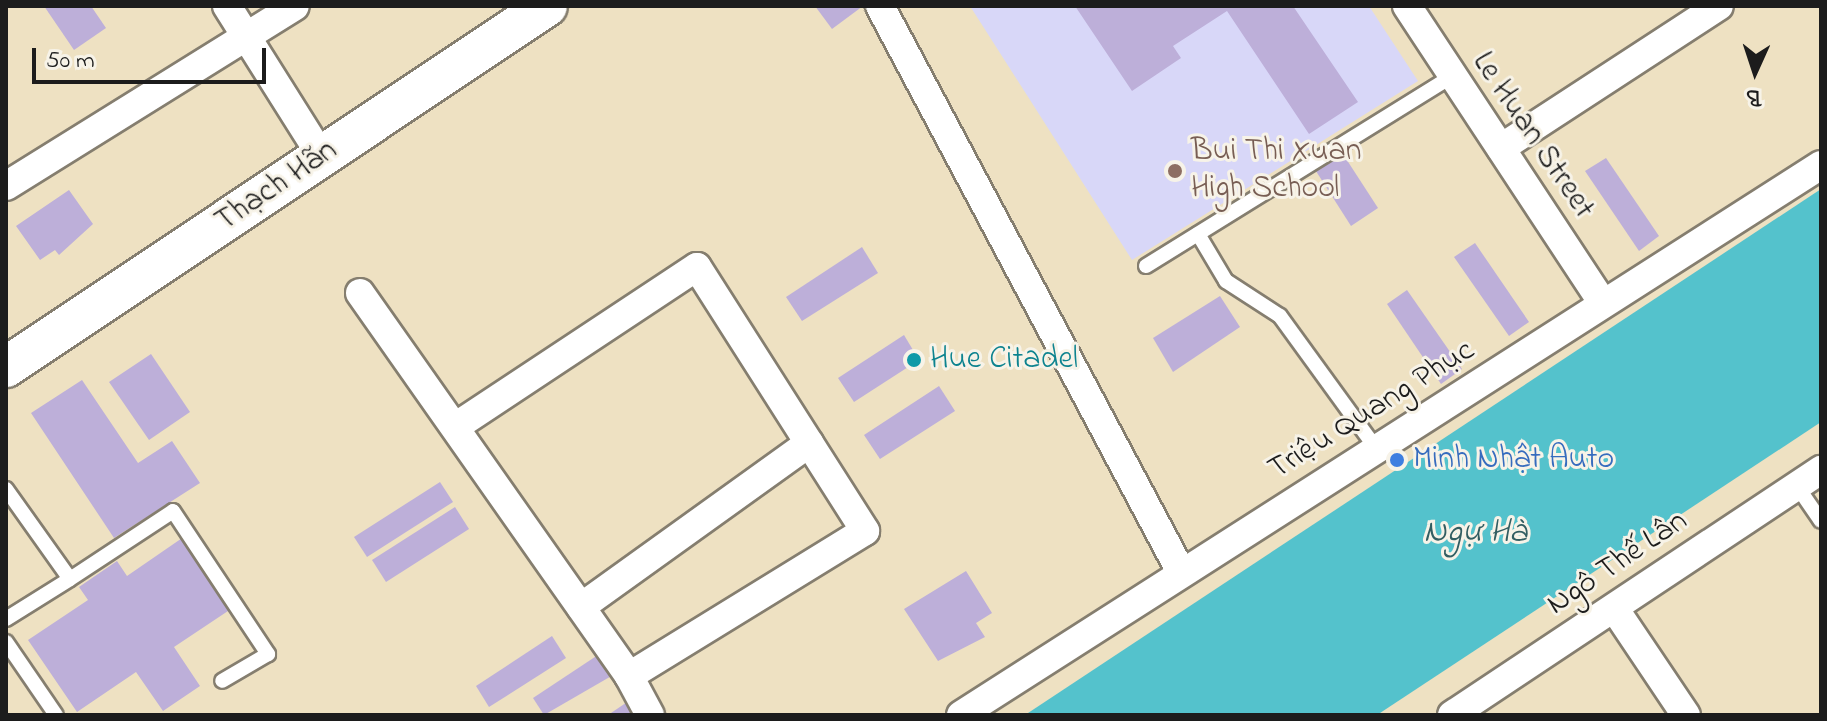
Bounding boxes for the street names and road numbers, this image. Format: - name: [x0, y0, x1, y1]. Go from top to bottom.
- street label: Le Huan Street: [1462, 45, 1602, 227]
- street label: Thạch Hãn: [209, 132, 345, 242]
- street label: Triệu Quang Phục: [1262, 332, 1482, 490]
- street label: Ngô Thế Lân: [1540, 503, 1696, 625]

